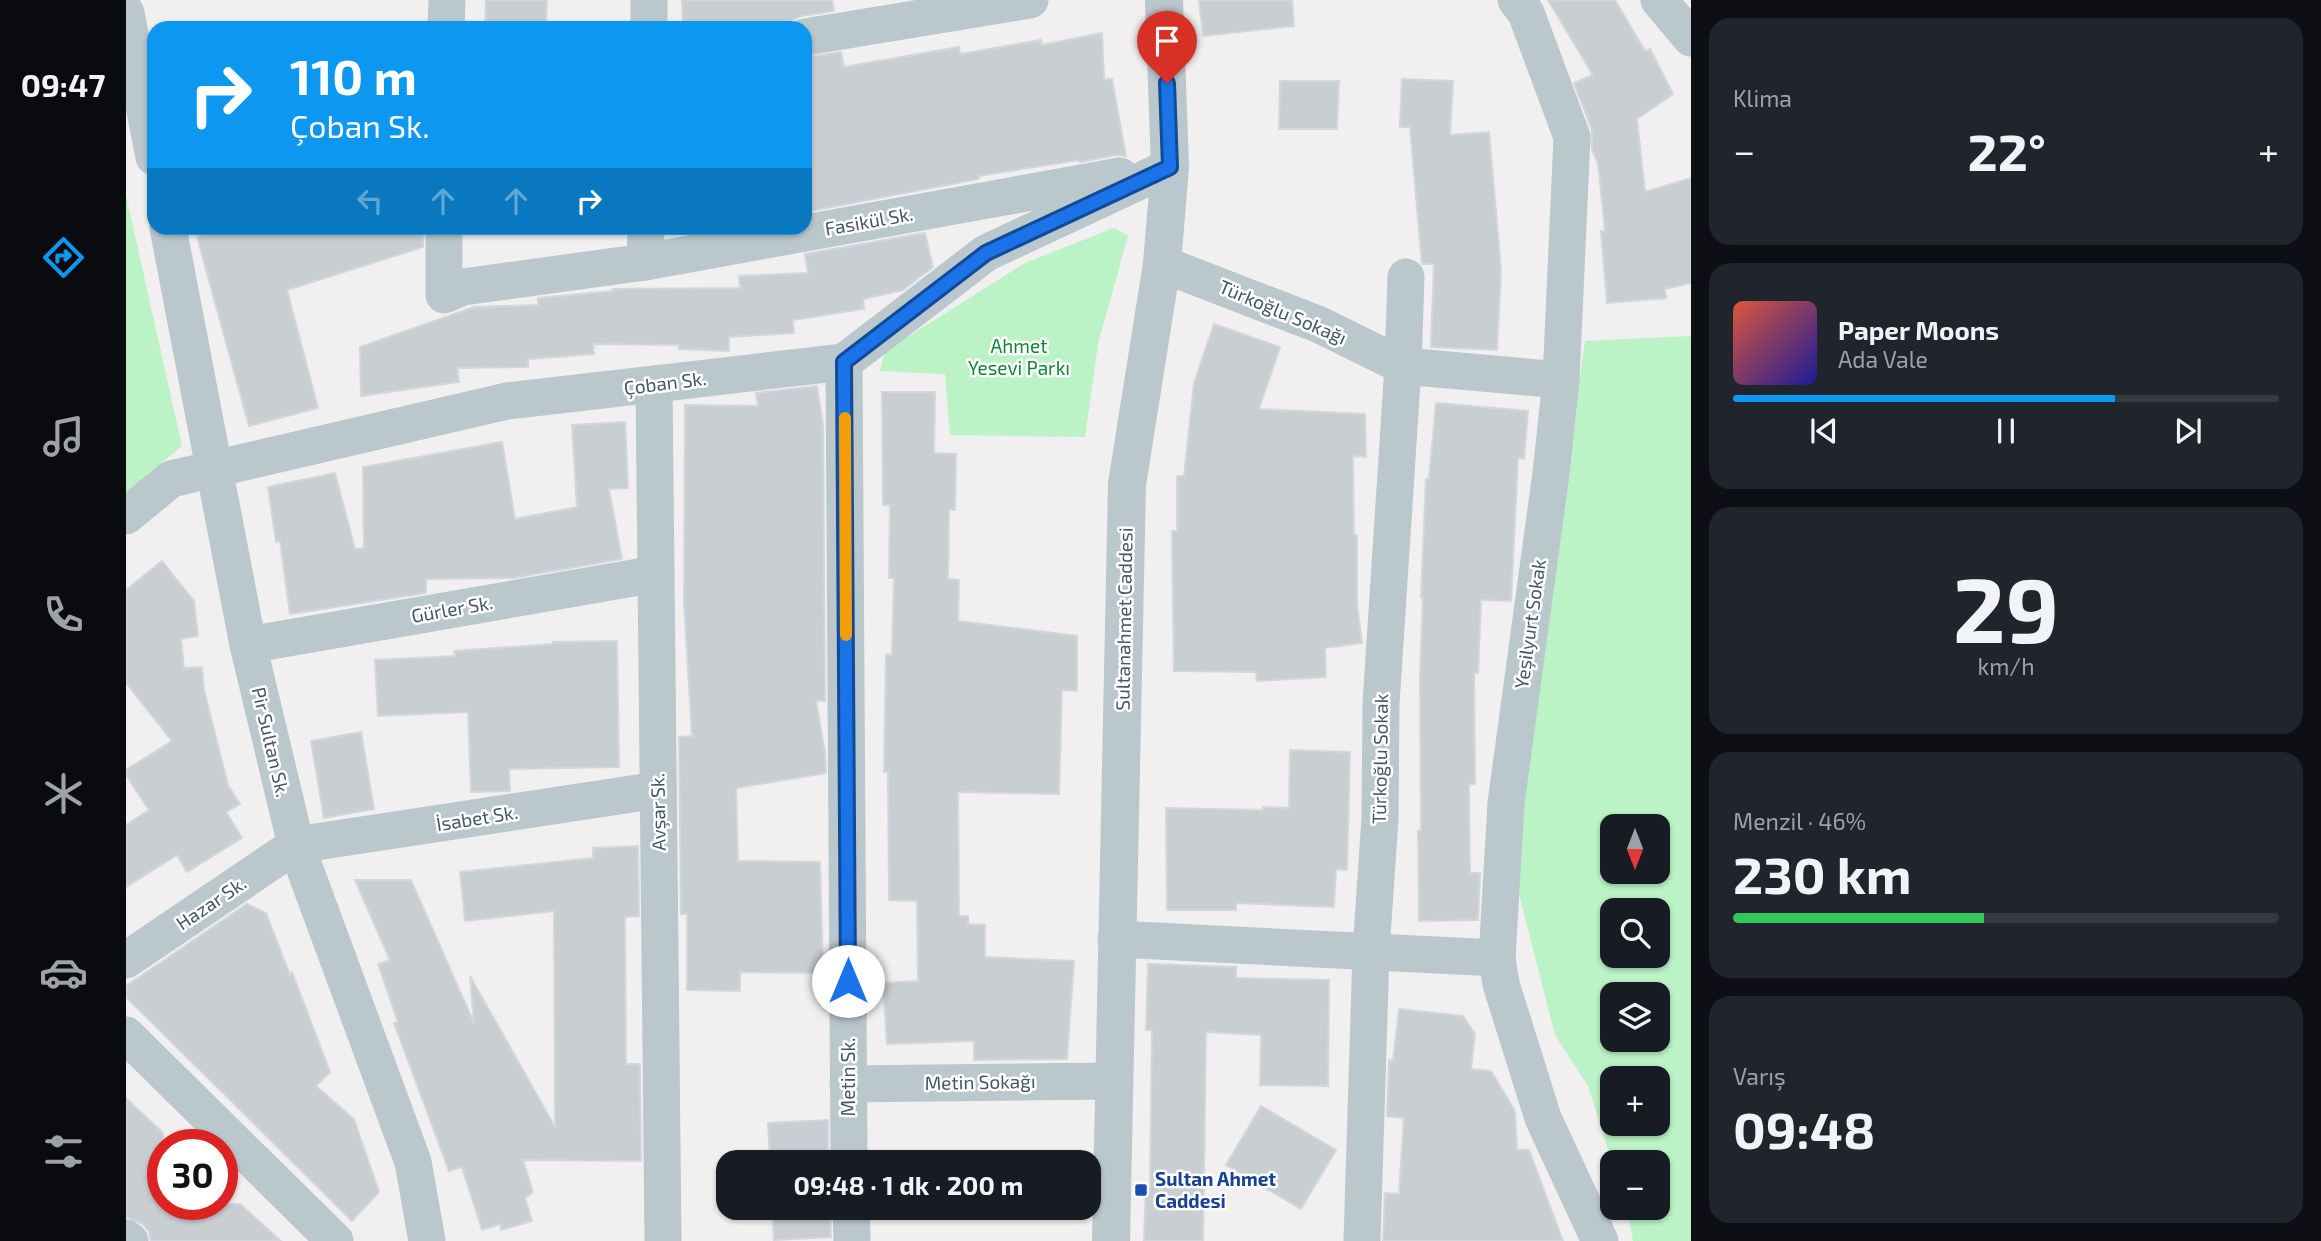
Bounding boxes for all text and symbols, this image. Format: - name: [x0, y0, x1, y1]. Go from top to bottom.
- pin: [1137, 11, 1197, 83]
- icon: arrive: [1148, 22, 1186, 60]
- text: 110 m: [290, 46, 417, 105]
- icon: right: [175, 49, 266, 140]
- text: 09:47: [21, 65, 105, 103]
- text: Klima: [1733, 84, 1792, 112]
- text: Çoban Sk.: [290, 106, 430, 144]
- text: 22°: [1967, 119, 2046, 181]
- text: −: [1733, 127, 1755, 173]
- text: +: [2258, 127, 2279, 173]
- icon: left: [351, 182, 389, 220]
- icon: ahead: [424, 182, 462, 220]
- icon: ahead: [497, 182, 535, 220]
- icon: right: [570, 182, 608, 220]
- street label: Fasikül Sk.: [823, 201, 915, 240]
- icon: directions: [39, 233, 88, 282]
- street label: Türkoğlu Sokağı: [1216, 274, 1350, 349]
- text: Paper Moons: [1838, 314, 1999, 345]
- park label: Ahmet Yesevi Parkı: [968, 334, 1070, 379]
- text: Ada Vale: [1838, 345, 1928, 373]
- street label: Çoban Sk.: [622, 366, 708, 400]
- icon: music: [39, 412, 88, 461]
- icon: previous: [1805, 412, 1843, 450]
- icon: pause: [1987, 412, 2025, 450]
- icon: next: [2169, 412, 2207, 450]
- street label: Sultanahmet Caddesi: [1110, 527, 1137, 711]
- text: 29: [1953, 552, 2059, 661]
- street label: Yeşilyurt Sokak: [1509, 557, 1551, 690]
- icon: phone: [39, 590, 88, 639]
- street label: Gürler Sk.: [409, 590, 494, 627]
- text: km/h: [1977, 652, 2035, 680]
- street label: Pir Sultan Sk.: [248, 685, 295, 799]
- street label: Türkoğlu Sokak: [1367, 693, 1392, 824]
- icon: climate: [39, 769, 88, 818]
- street label: Avşar Sk.: [645, 773, 671, 851]
- street label: İsabet Sk.: [434, 800, 519, 835]
- text: Menzil · 46%: [1733, 807, 1866, 835]
- north arrow: [1600, 814, 1670, 884]
- map controls: [1600, 814, 1670, 1220]
- text: 230 km: [1733, 842, 1912, 904]
- street label: Hazar Sk.: [171, 871, 250, 934]
- button: search: [1600, 898, 1670, 968]
- position arrow: [811, 944, 885, 1018]
- icon: car: [39, 948, 88, 997]
- button: layers: [1600, 982, 1670, 1052]
- street label: Metin Sk.: [836, 1038, 859, 1116]
- text: Varış: [1733, 1062, 1786, 1090]
- button: +: [1600, 1066, 1670, 1136]
- street label: Metin Sokağı: [924, 1069, 1036, 1094]
- text: 09:48: [1733, 1097, 1875, 1159]
- icon: filters: [39, 1127, 88, 1176]
- speed limit sign: 30: [147, 1129, 238, 1220]
- button: −: [1600, 1150, 1670, 1220]
- place label: Sultan Ahmet Caddesi: [1155, 1167, 1276, 1212]
- text: 09:48 · 1 dk · 200 m: [794, 1169, 1023, 1200]
- marker: Sultan Ahmet Caddesi: [1133, 1182, 1149, 1198]

